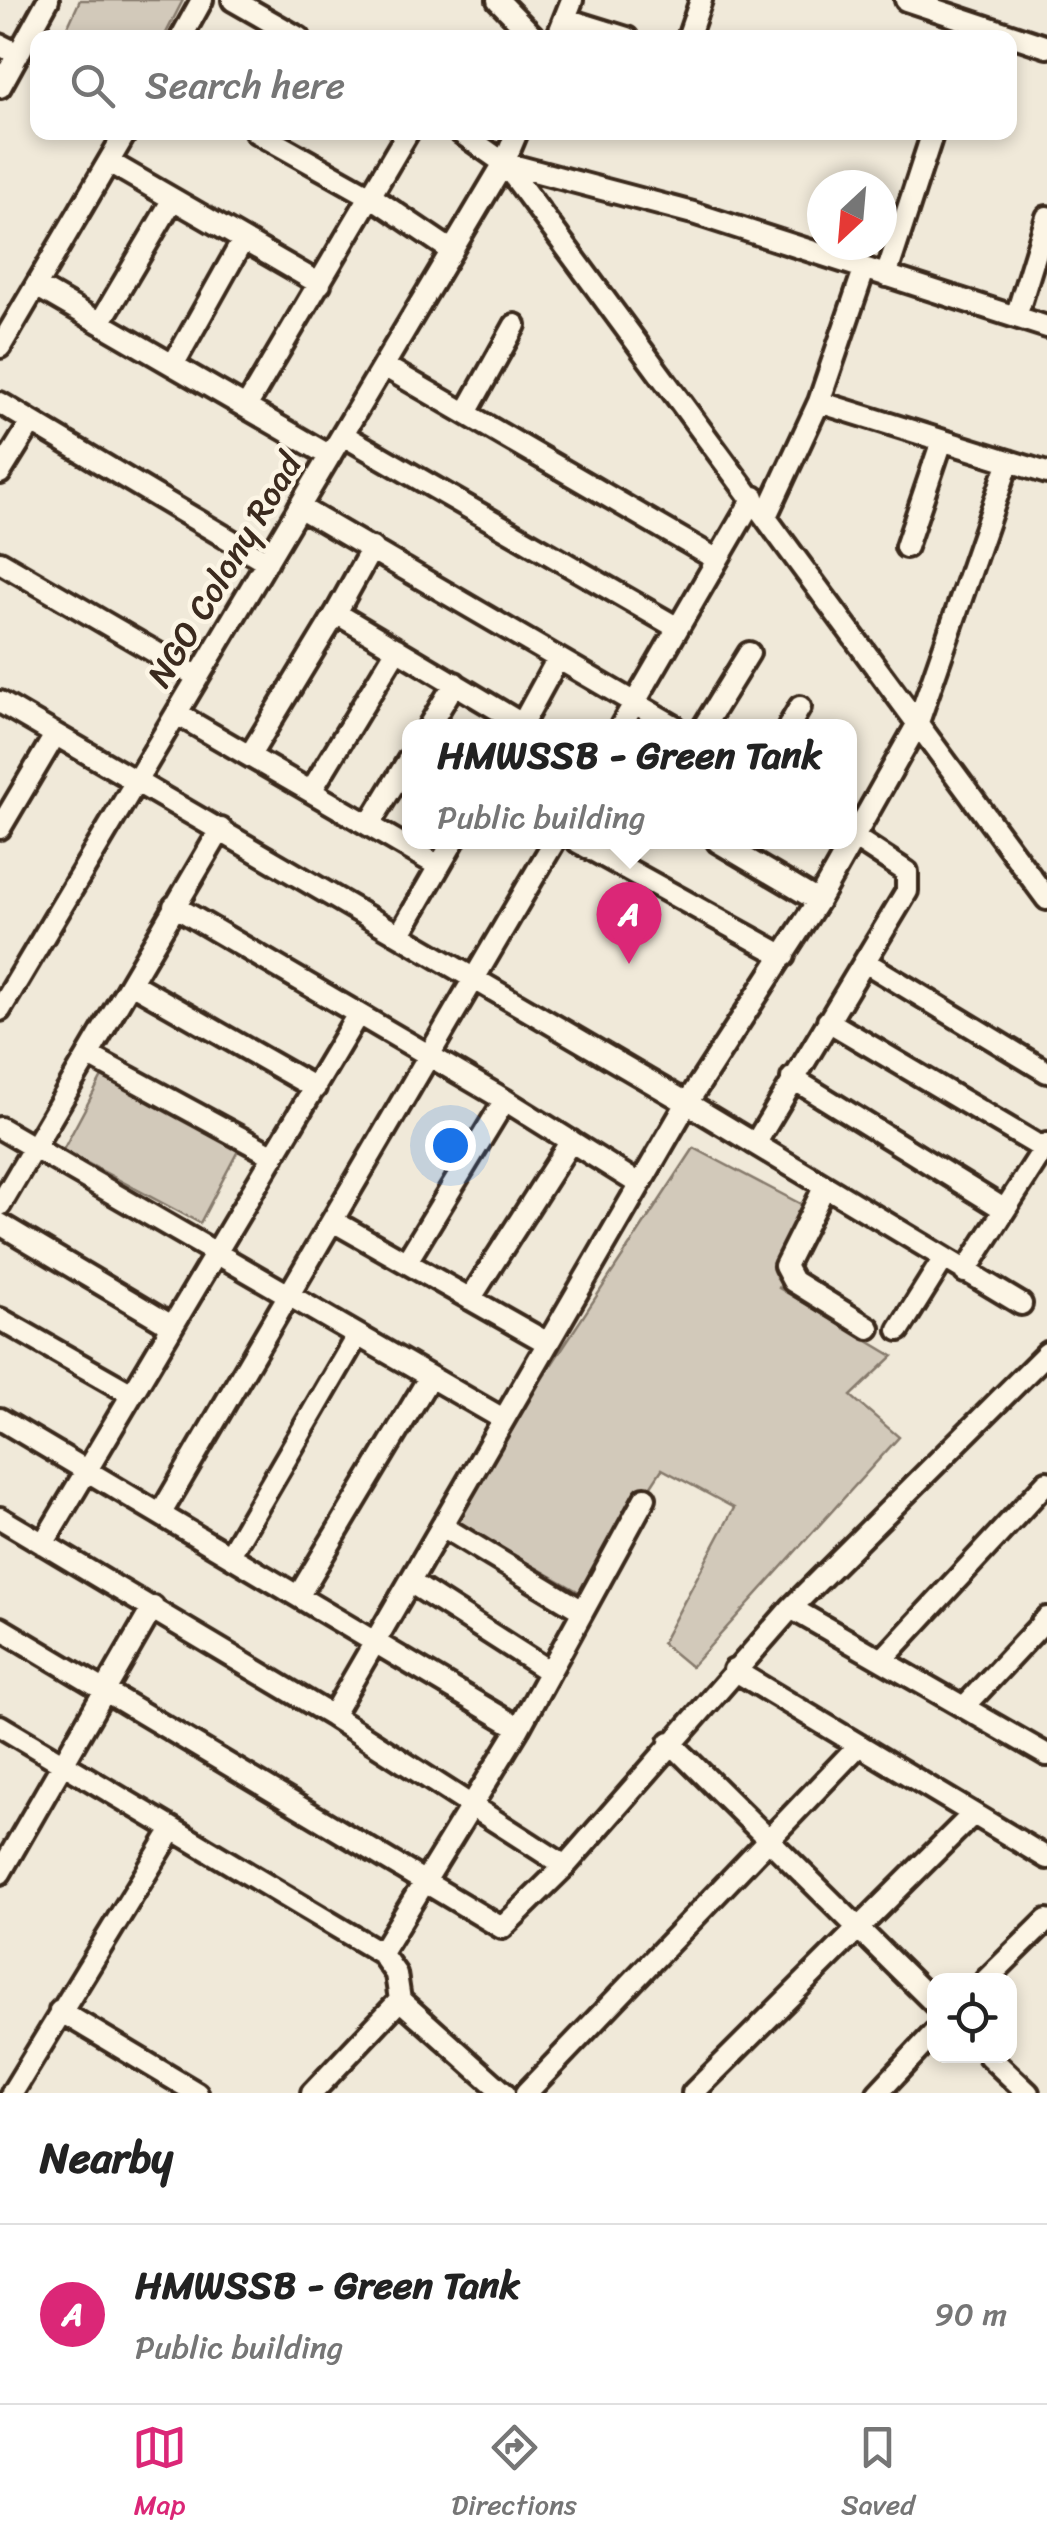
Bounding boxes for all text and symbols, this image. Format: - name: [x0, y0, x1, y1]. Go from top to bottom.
- search box: [30, 30, 1017, 140]
- text: Search here: [145, 52, 345, 119]
- icon: search: [65, 58, 120, 113]
- north arrow: [807, 170, 897, 260]
- street label: NGO Colony Road: [129, 438, 320, 699]
- popup: [402, 719, 857, 849]
- text: HMWSSB - Green Tank: [437, 722, 822, 789]
- text: Public building: [437, 789, 645, 846]
- pin: A: [596, 882, 662, 964]
- your location: [425, 1120, 476, 1171]
- map controls: [927, 1973, 1017, 2063]
- button: locate: [927, 1973, 1017, 2063]
- text: Nearby: [40, 2121, 173, 2195]
- text: HMWSSB - Green Tank: [135, 2252, 520, 2319]
- text: A: [62, 2286, 83, 2343]
- text: 90 m: [934, 2286, 1007, 2343]
- text: Public building: [135, 2319, 343, 2376]
- tab: Map: [132, 2420, 187, 2529]
- tab: Directions: [451, 2420, 577, 2529]
- tab: Saved: [841, 2420, 915, 2529]

